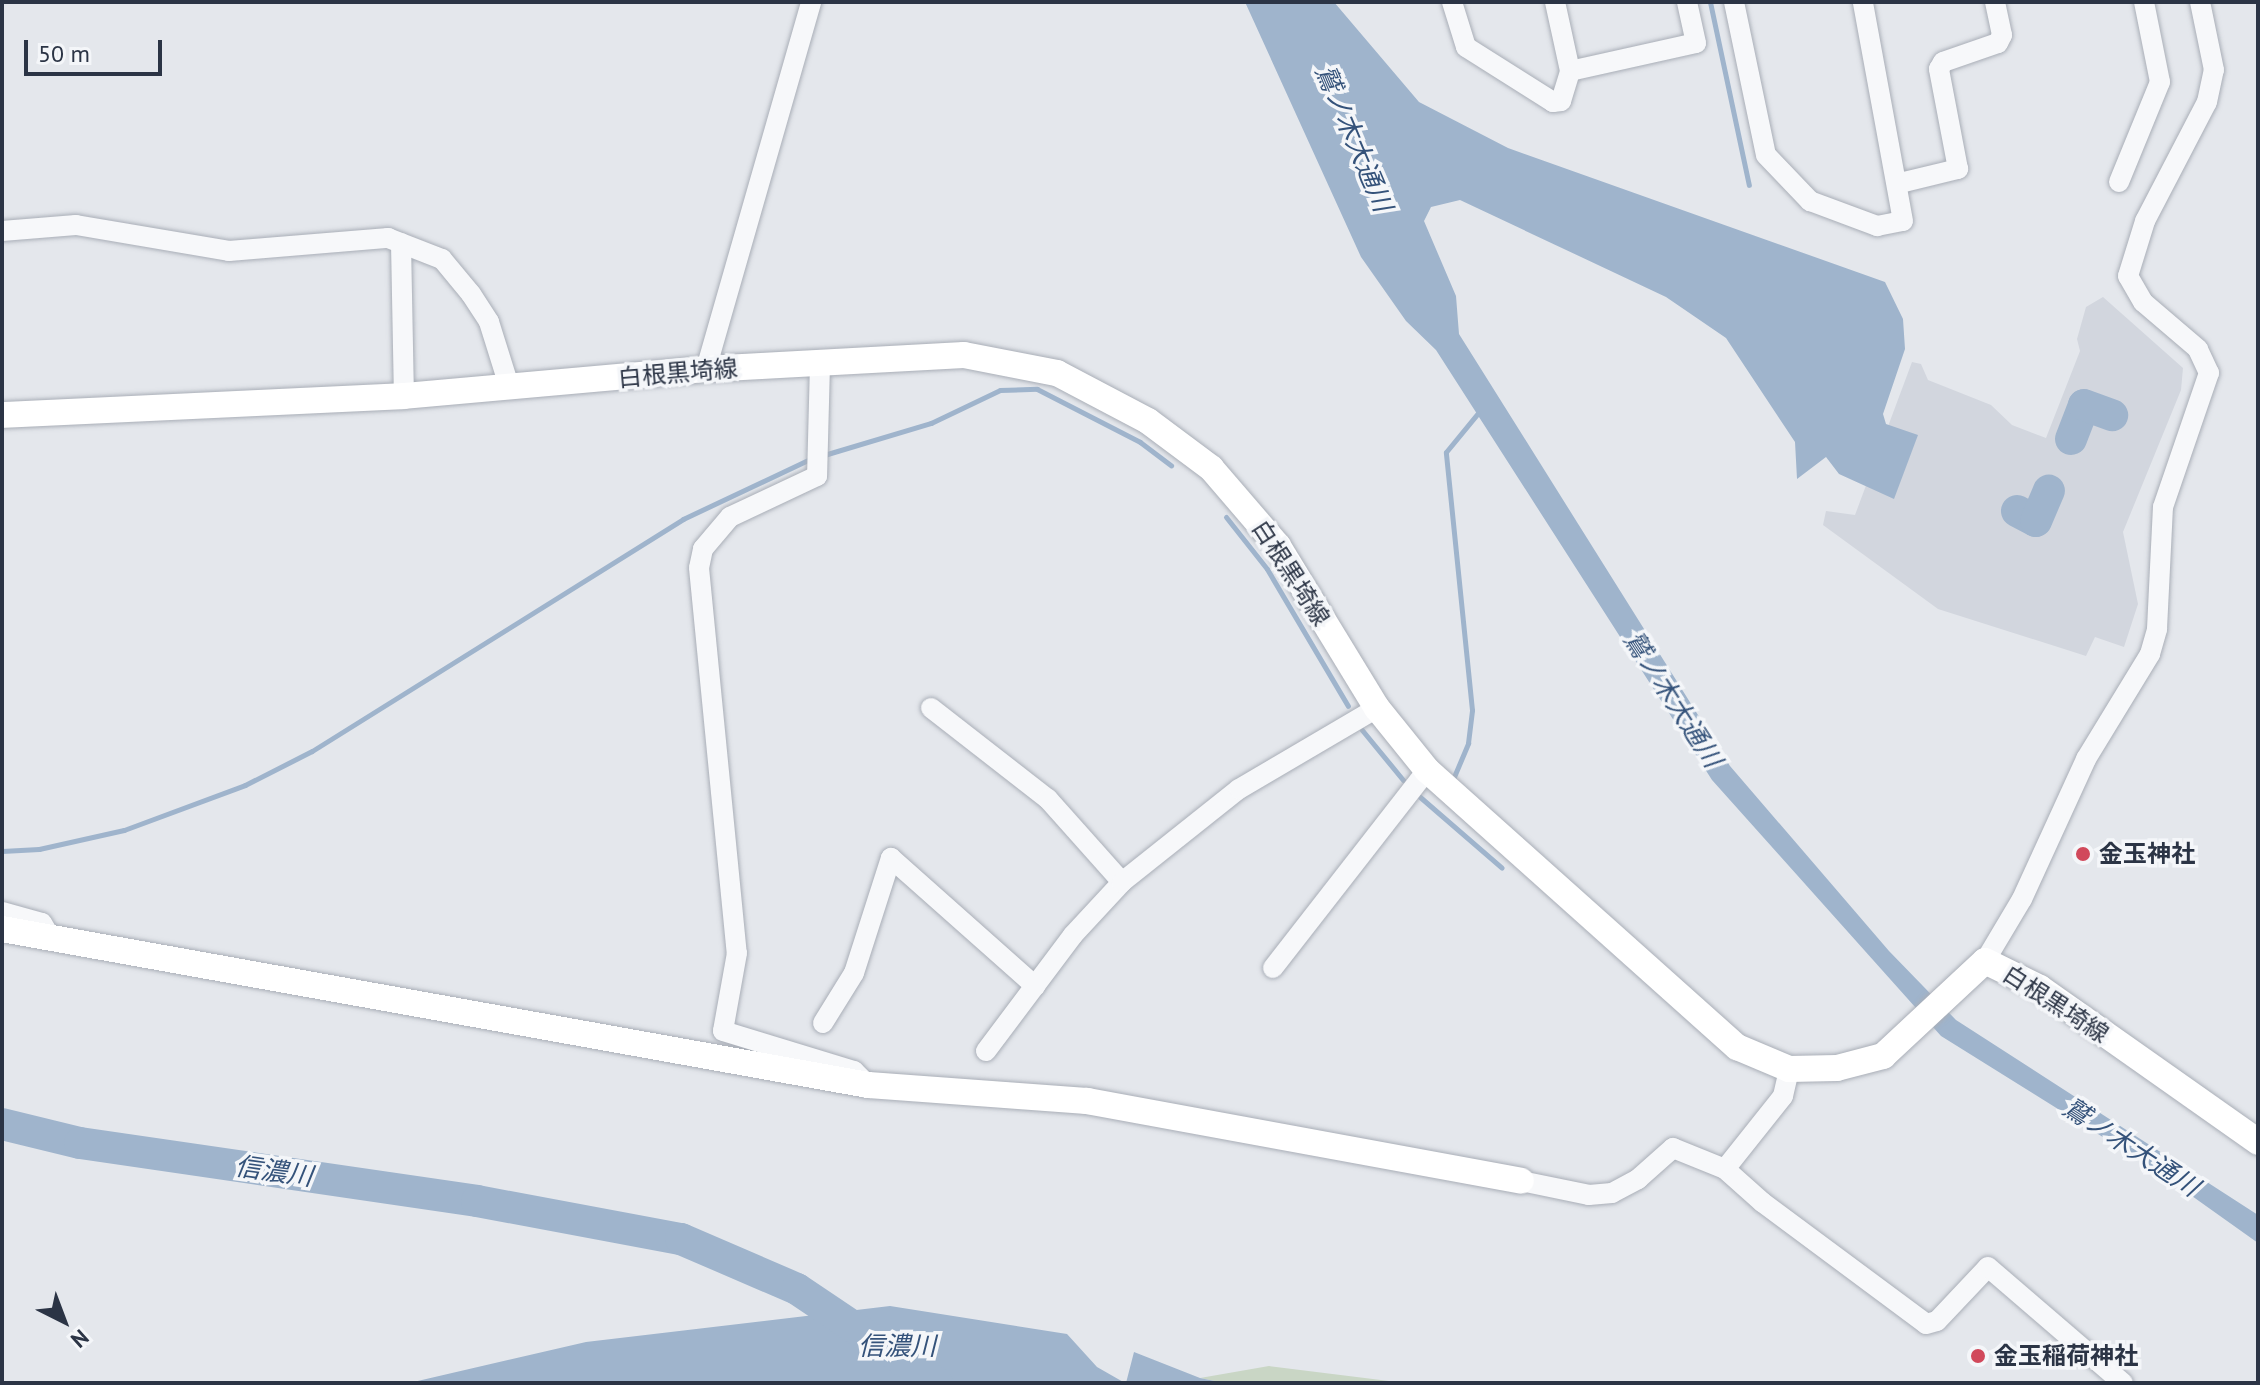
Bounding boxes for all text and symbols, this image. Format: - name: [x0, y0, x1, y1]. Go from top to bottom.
- scale bar: [28, 24, 166, 74]
- text: 50 m: [38, 38, 90, 69]
- water label: 鷲ノ木大通川: [1309, 60, 1399, 216]
- street label: 白根黒埼線: [617, 353, 739, 393]
- street label: 白根黒埼線: [1246, 515, 1336, 631]
- water label: 鷲ノ木大通川: [1617, 625, 1729, 773]
- place label: 金玉神社: [2099, 840, 2195, 868]
- marker: 金玉神社: [2074, 845, 2092, 863]
- street label: 白根黒埼線: [1998, 959, 2114, 1049]
- water label: 鷲ノ木大通川: [2057, 1091, 2205, 1203]
- water label: 信濃川: [233, 1150, 315, 1192]
- north arrow: [24, 1281, 104, 1361]
- text: N: [65, 1324, 95, 1354]
- water label: 信濃川: [858, 1330, 936, 1362]
- place label: 金玉稲荷神社: [1994, 1342, 2138, 1370]
- marker: 金玉稲荷神社: [1969, 1347, 1987, 1365]

